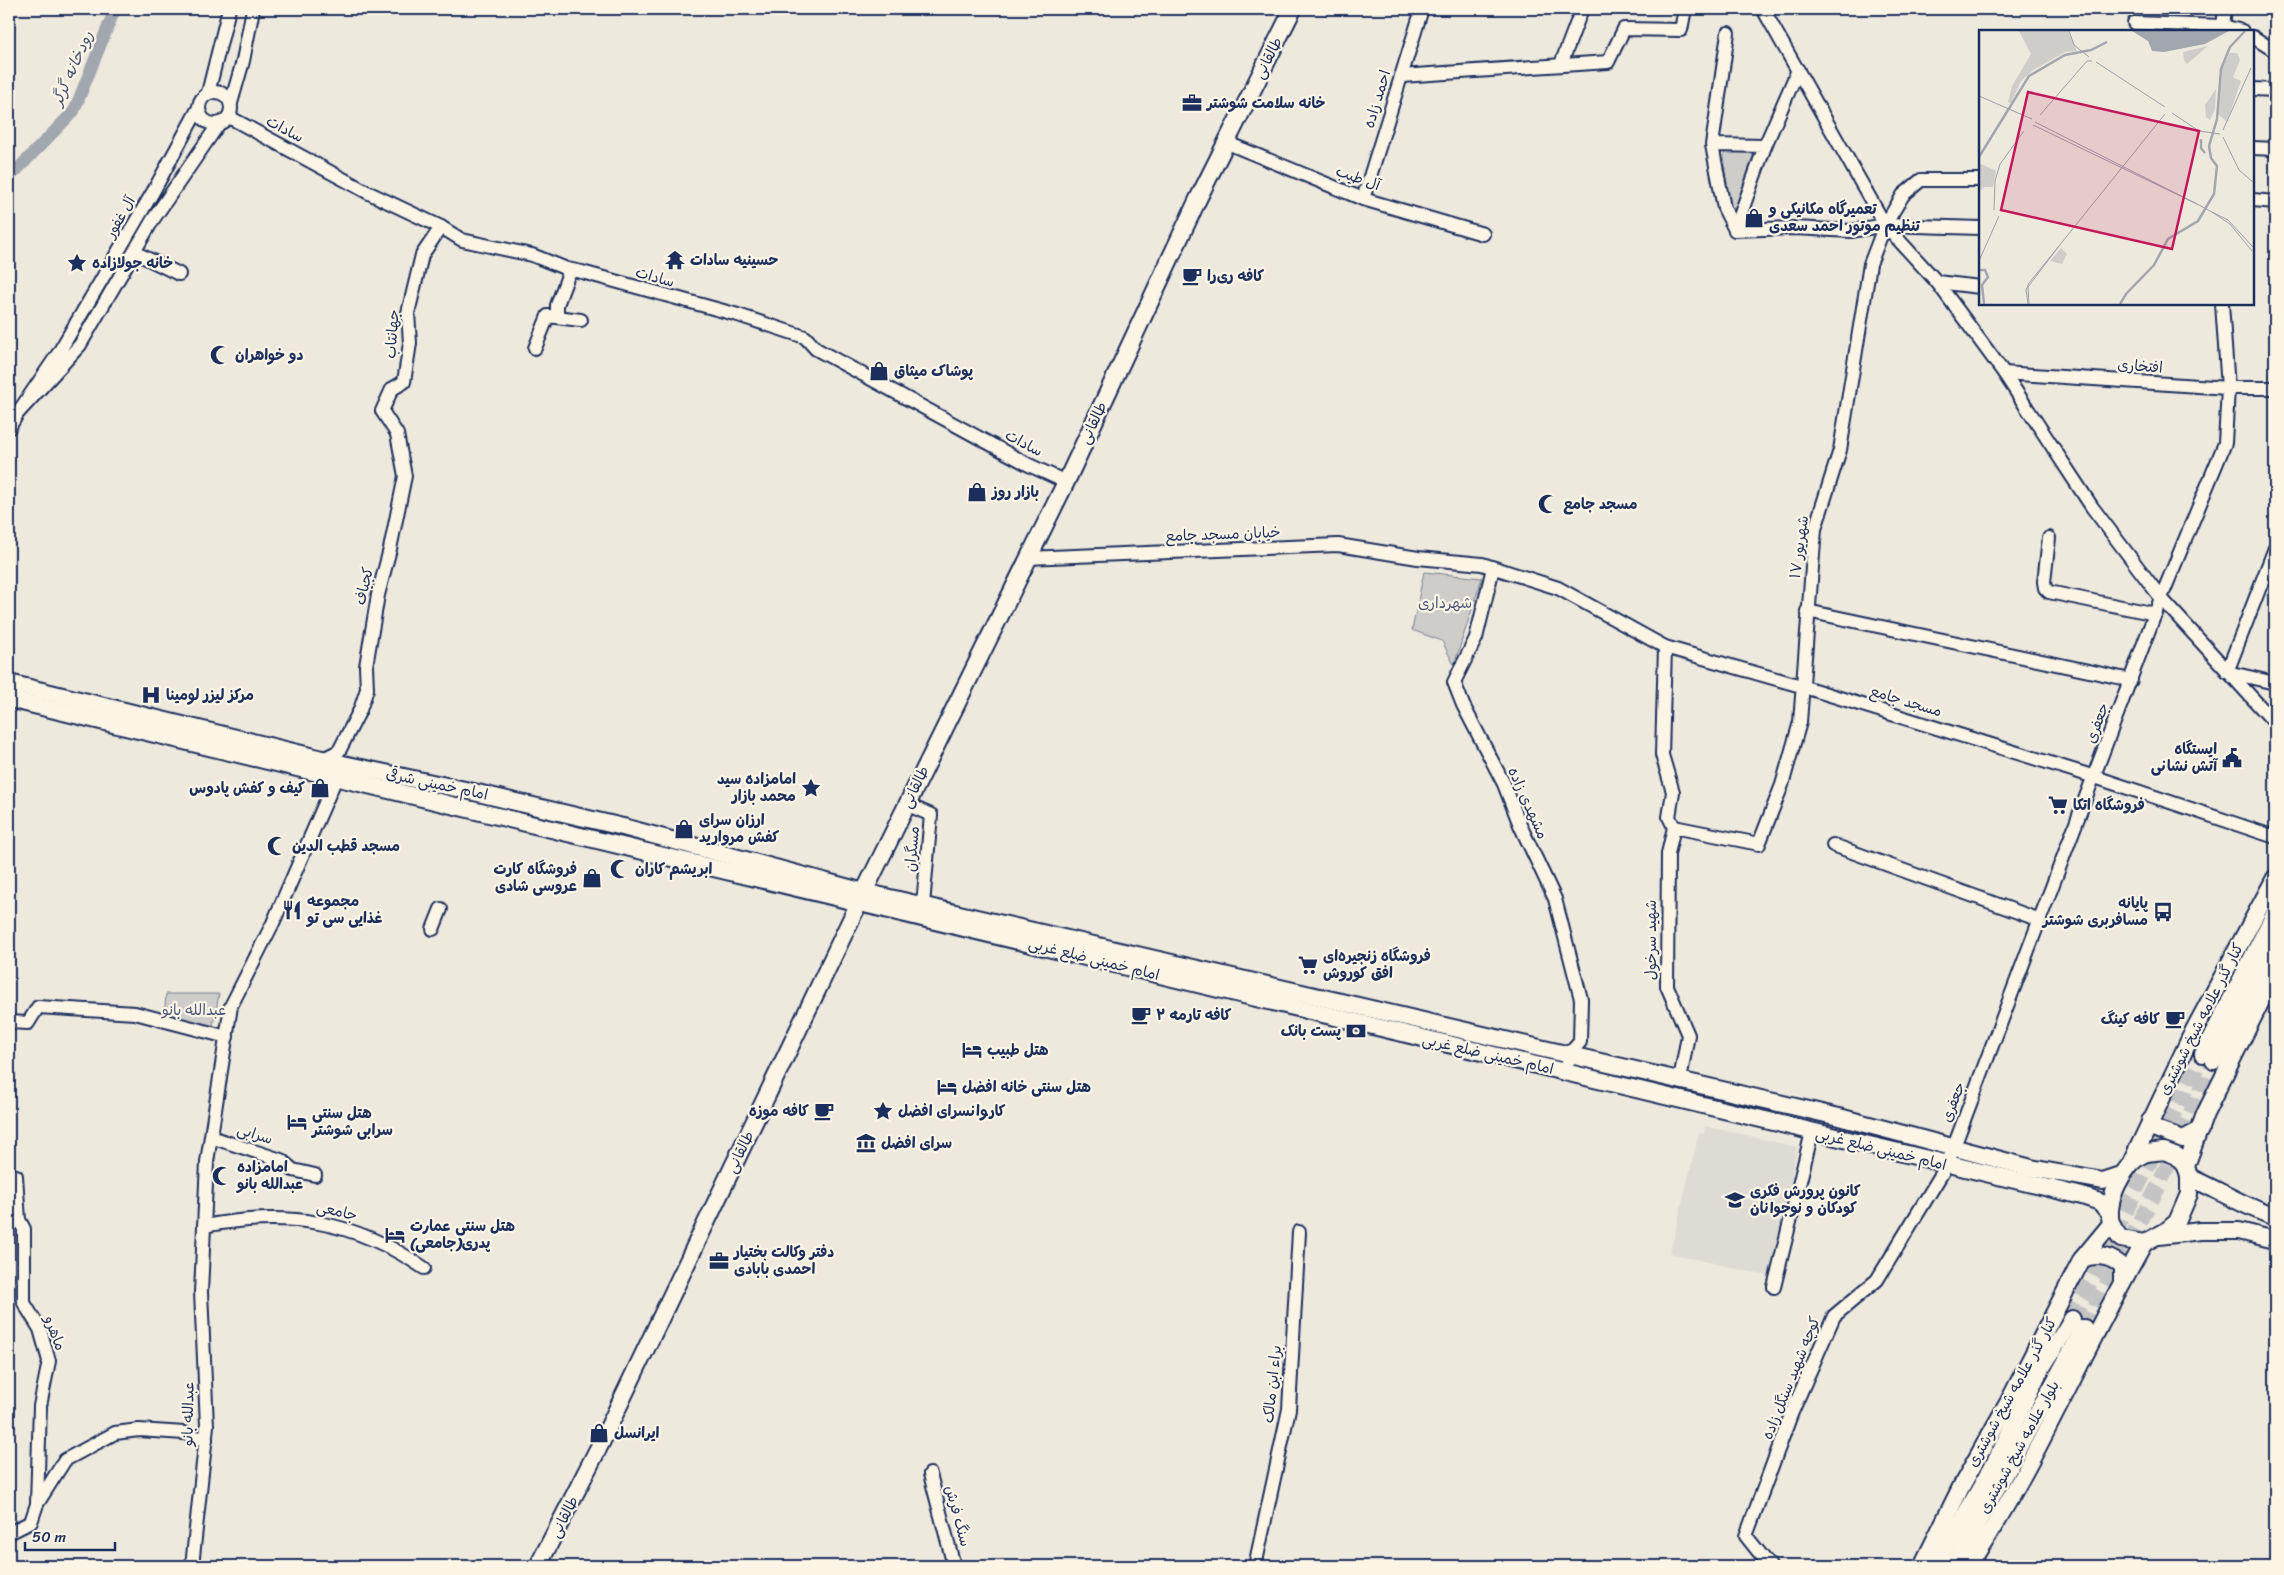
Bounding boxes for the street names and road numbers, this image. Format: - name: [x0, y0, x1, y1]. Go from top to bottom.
- street label: طالقانی: [1246, 32, 1290, 84]
- street label: احمد زاده: [1356, 67, 1398, 131]
- street label: سادات: [261, 108, 309, 150]
- street label: آل طیب: [1332, 158, 1385, 199]
- street label: آل غفور: [97, 190, 143, 244]
- street label: سادات: [632, 259, 678, 295]
- street label: جهانتاب: [377, 309, 407, 359]
- street label: افتخاری: [2116, 351, 2164, 381]
- street label: طالقانی: [1072, 397, 1114, 449]
- street label: سادات: [1000, 422, 1048, 464]
- street label: ۱۷ شهریور: [1782, 514, 1816, 580]
- street label: خیابان مسجد جامع: [1165, 519, 1281, 549]
- street label: کجباف: [347, 565, 381, 607]
- street label: مسجد جامع: [1867, 678, 1945, 724]
- street label: جعفری: [2078, 699, 2116, 747]
- street label: امام خمینی شرقی: [383, 760, 491, 808]
- street label: طالقانی: [894, 761, 936, 813]
- street label: مشهدی زاده: [1500, 763, 1556, 843]
- street label: مسگران: [897, 825, 927, 873]
- street label: شهید سرخول: [1638, 900, 1664, 980]
- street label: امام خمینی ضلع غربی: [1026, 930, 1162, 988]
- street label: کنار گذر علامه شیخ شوشتری: [2151, 938, 2251, 1100]
- street label: امام خمینی ضلع غربی: [1420, 1026, 1556, 1082]
- street label: جعفری: [1933, 1078, 1973, 1126]
- street label: سرابی: [234, 1116, 276, 1152]
- street label: امام خمینی ضلع غربی: [1813, 1120, 1949, 1178]
- street label: طالقانی: [719, 1126, 761, 1178]
- street label: جامعی: [314, 1194, 360, 1228]
- street label: ماهرو: [36, 1311, 73, 1354]
- street label: کوچه شهید سنگل زاده: [1754, 1312, 1828, 1444]
- street label: کنار گذر علامه شیخ شوشتری: [1960, 1312, 2064, 1472]
- street label: براء ابن مالک: [1255, 1344, 1289, 1424]
- street label: بلوار علامه شیخ شوشتری: [1971, 1375, 2067, 1519]
- street label: عبدالله بانو: [174, 1382, 202, 1447]
- street label: سنگ فرش: [937, 1482, 979, 1550]
- street label: طالقانی: [542, 1491, 586, 1543]

